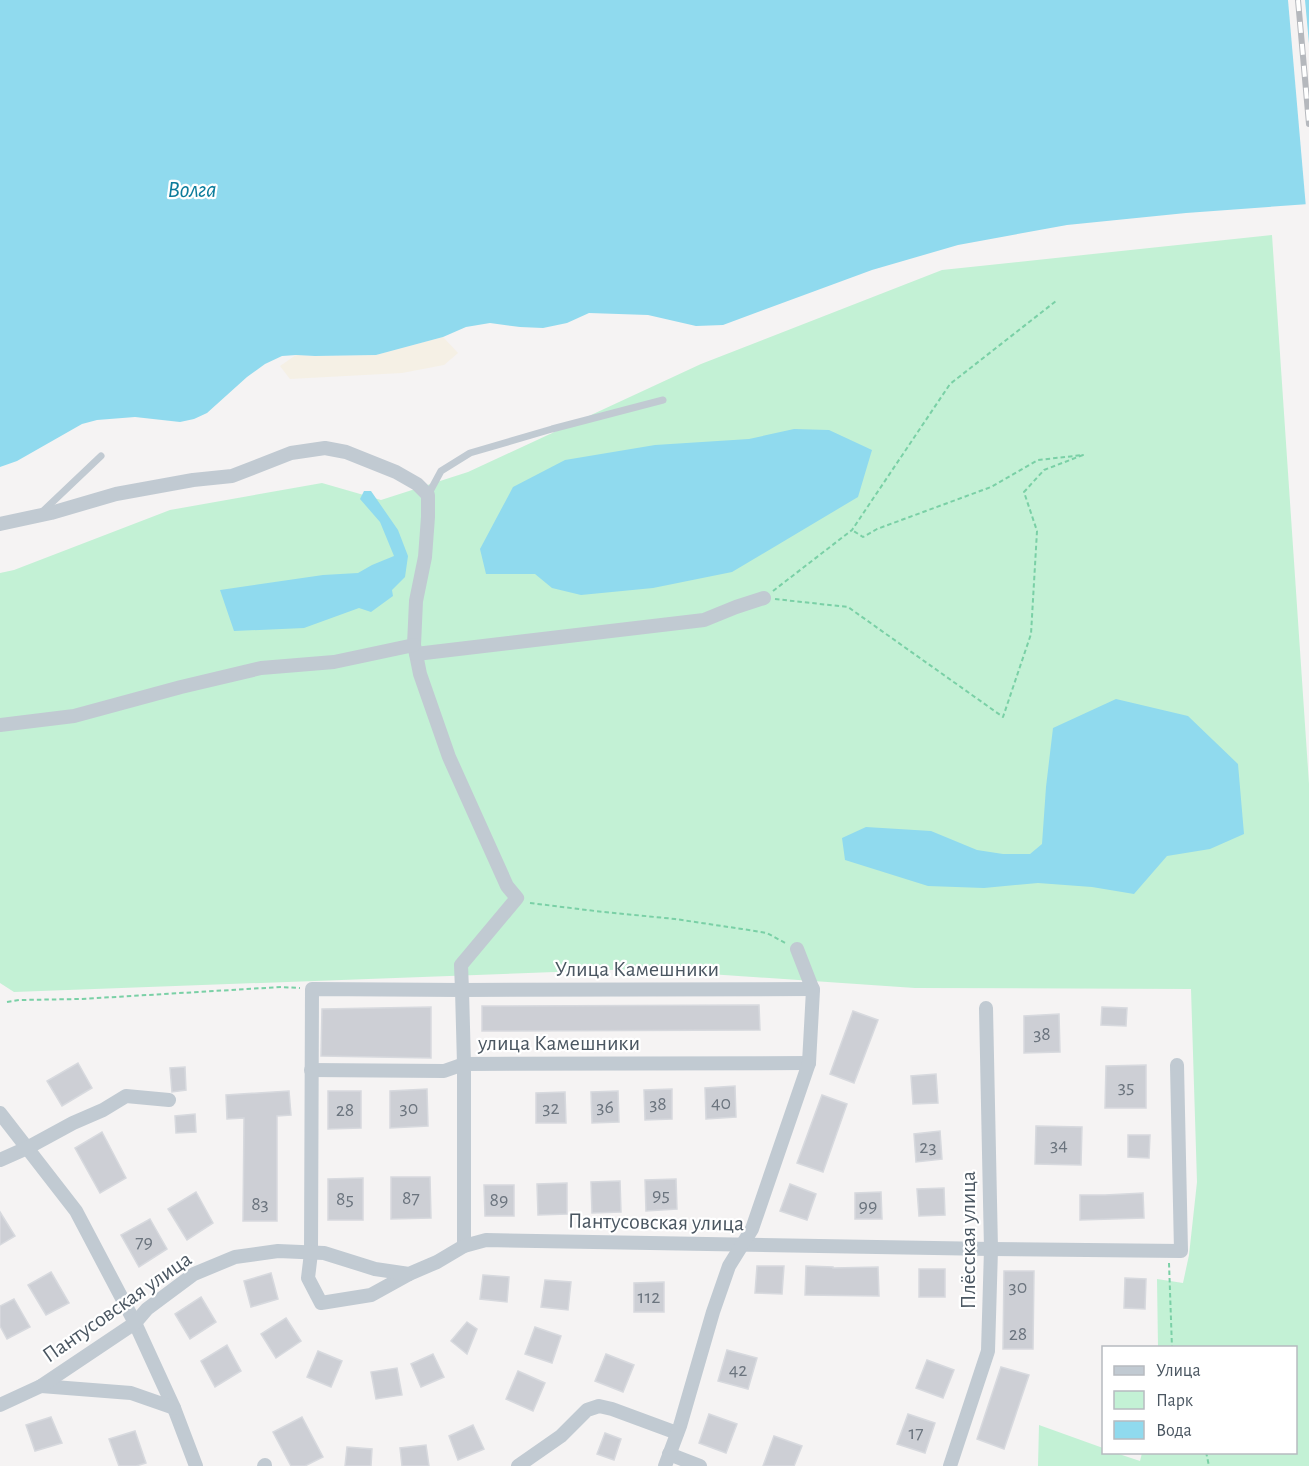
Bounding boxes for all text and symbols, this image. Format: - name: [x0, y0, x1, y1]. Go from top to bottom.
- water label: Волга: [167, 178, 217, 202]
- street label: Улица Камешники: [555, 958, 719, 980]
- house number: 38: [1033, 1024, 1051, 1044]
- street label: улица Камешники: [477, 1032, 640, 1054]
- house number: 35: [1118, 1077, 1134, 1097]
- house number: 40: [711, 1093, 731, 1113]
- house number: 38: [649, 1094, 667, 1114]
- house number: 36: [596, 1097, 614, 1117]
- house number: 30: [400, 1098, 418, 1118]
- house number: 32: [542, 1098, 560, 1118]
- house number: 28: [336, 1100, 354, 1120]
- house number: 34: [1050, 1135, 1068, 1155]
- house number: 23: [919, 1137, 937, 1157]
- street label: Плёсская улица: [957, 1171, 979, 1309]
- house number: 95: [652, 1185, 670, 1205]
- house number: 87: [402, 1188, 420, 1208]
- house number: 85: [336, 1189, 354, 1209]
- house number: 89: [490, 1190, 508, 1210]
- house number: 83: [251, 1194, 269, 1214]
- house number: 99: [859, 1196, 877, 1216]
- street label: Пантусовская улица: [568, 1209, 744, 1235]
- house number: 79: [135, 1232, 153, 1252]
- street label: Пантусовская улица: [38, 1247, 196, 1367]
- house number: 30: [1009, 1277, 1027, 1297]
- house number: 112: [638, 1287, 660, 1307]
- house number: 28: [1009, 1324, 1027, 1344]
- legend: [1102, 1346, 1297, 1454]
- house number: 42: [729, 1360, 747, 1380]
- text: Улица: [1156, 1362, 1201, 1380]
- text: Парк: [1156, 1392, 1194, 1410]
- text: Вода: [1156, 1422, 1192, 1440]
- house number: 17: [908, 1423, 924, 1443]

